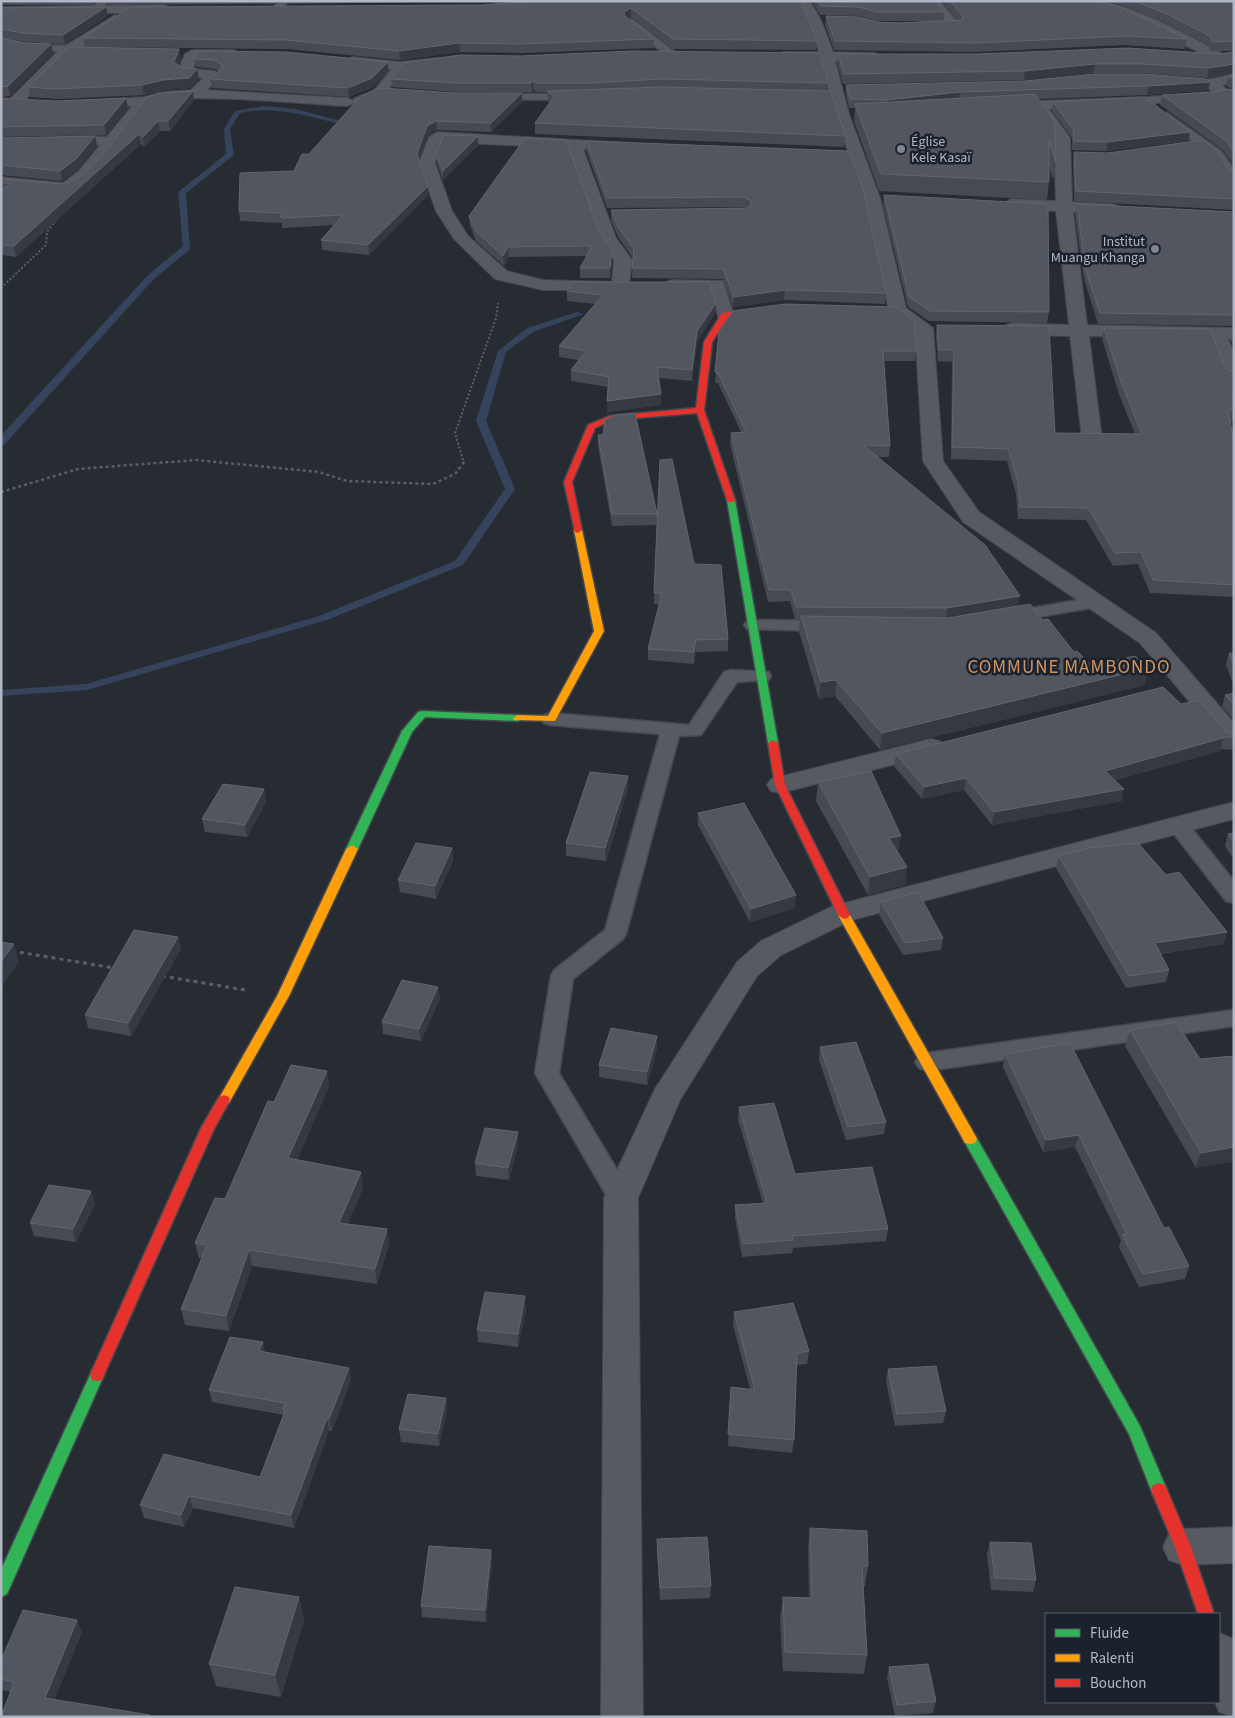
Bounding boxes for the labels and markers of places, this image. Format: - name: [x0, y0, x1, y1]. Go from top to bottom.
- place label: Église Kele Kasaï: [911, 132, 971, 168]
- marker: Église Kele Kasaï: [895, 143, 907, 155]
- place label: Institut Muangu Khanga: [1051, 232, 1145, 268]
- marker: Institut Muangu Khanga: [1149, 243, 1161, 255]

